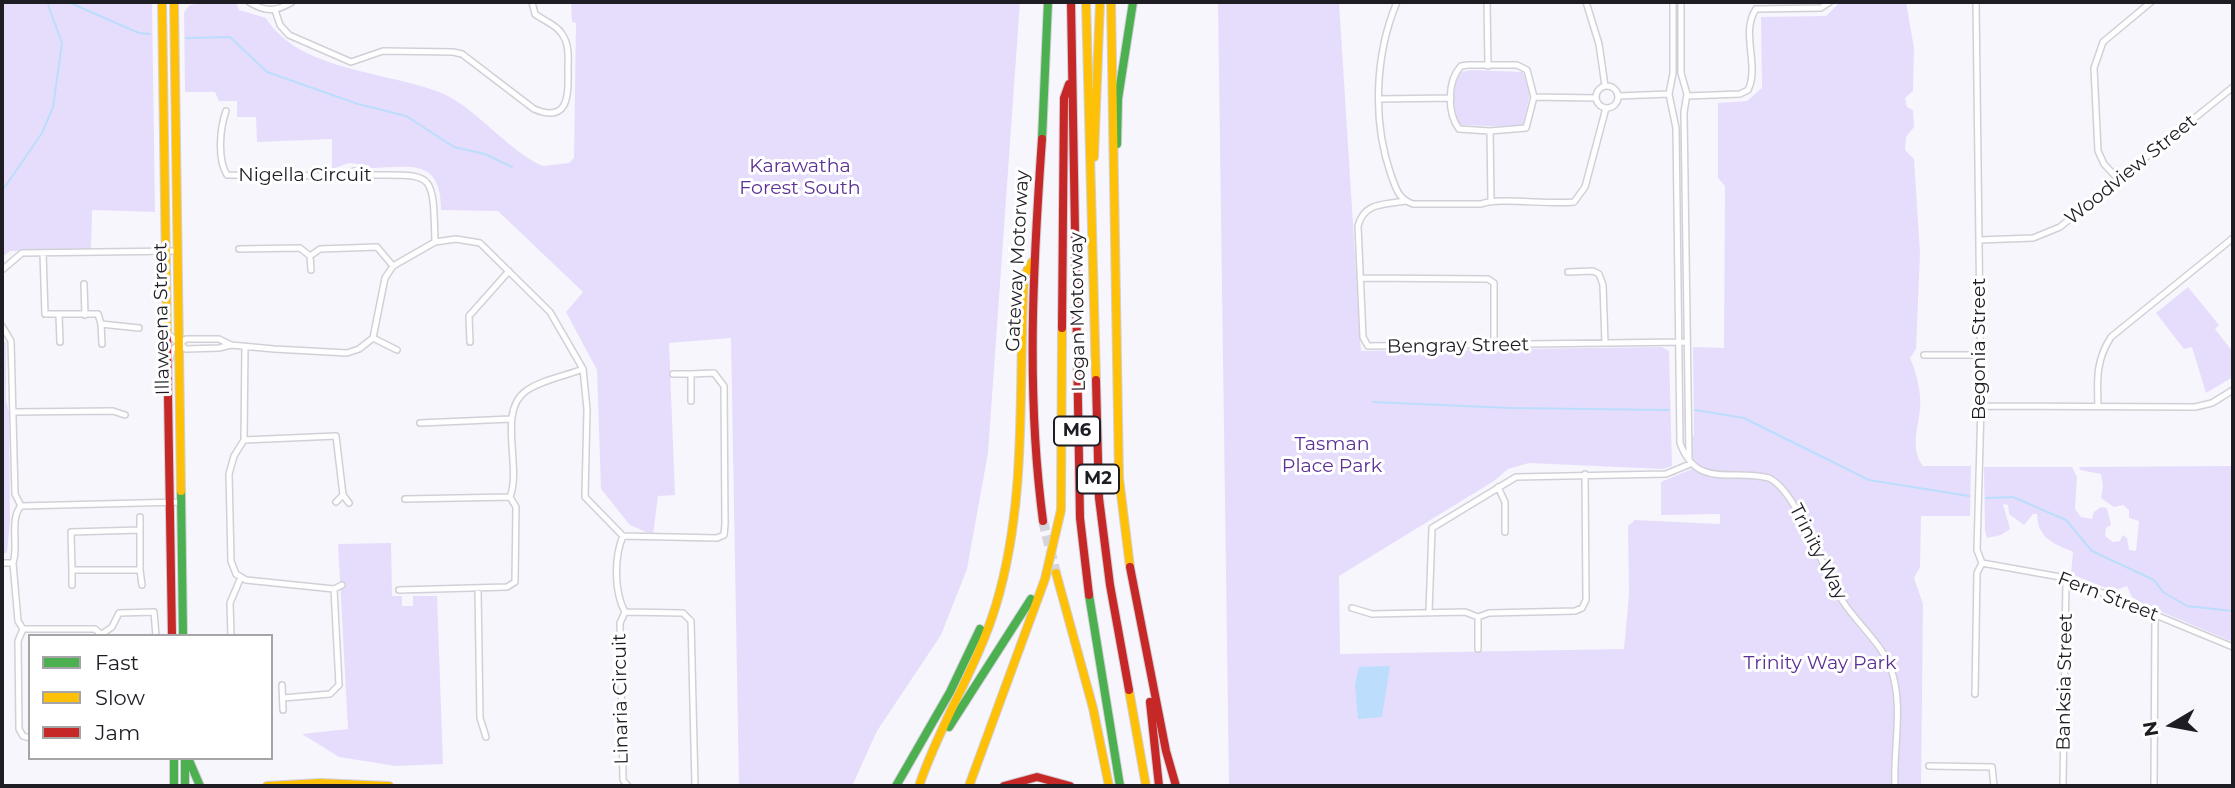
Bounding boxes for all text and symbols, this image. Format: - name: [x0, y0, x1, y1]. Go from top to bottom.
- street label: Woodview Street: [2061, 110, 2201, 230]
- park label: Karawatha Forest South: [739, 155, 861, 199]
- street label: Nigella Circuit: [238, 164, 372, 186]
- street label: Gateway Motorway: [1002, 170, 1034, 352]
- street label: Logan Motorway: [1065, 232, 1091, 392]
- street label: Illaweena Street: [149, 242, 175, 396]
- street label: Begonia Street: [1968, 278, 1990, 420]
- street label: Bengray Street: [1387, 333, 1529, 359]
- road number: M6: [1054, 416, 1100, 446]
- park label: Tasman Place Park: [1282, 433, 1382, 477]
- road number: M2: [1077, 464, 1119, 494]
- street label: Trinity Way: [1784, 500, 1852, 604]
- street label: Fern Street: [2054, 567, 2162, 627]
- street label: Banksia Street: [2052, 613, 2078, 751]
- street label: Linaria Circuit: [608, 633, 634, 765]
- legend: [28, 634, 273, 760]
- text: Fast: [95, 650, 139, 675]
- park label: Trinity Way Park: [1744, 652, 1896, 674]
- text: Slow: [95, 685, 145, 710]
- north arrow: [2137, 690, 2207, 760]
- text: N: [2138, 719, 2163, 738]
- text: Jam: [95, 720, 140, 745]

